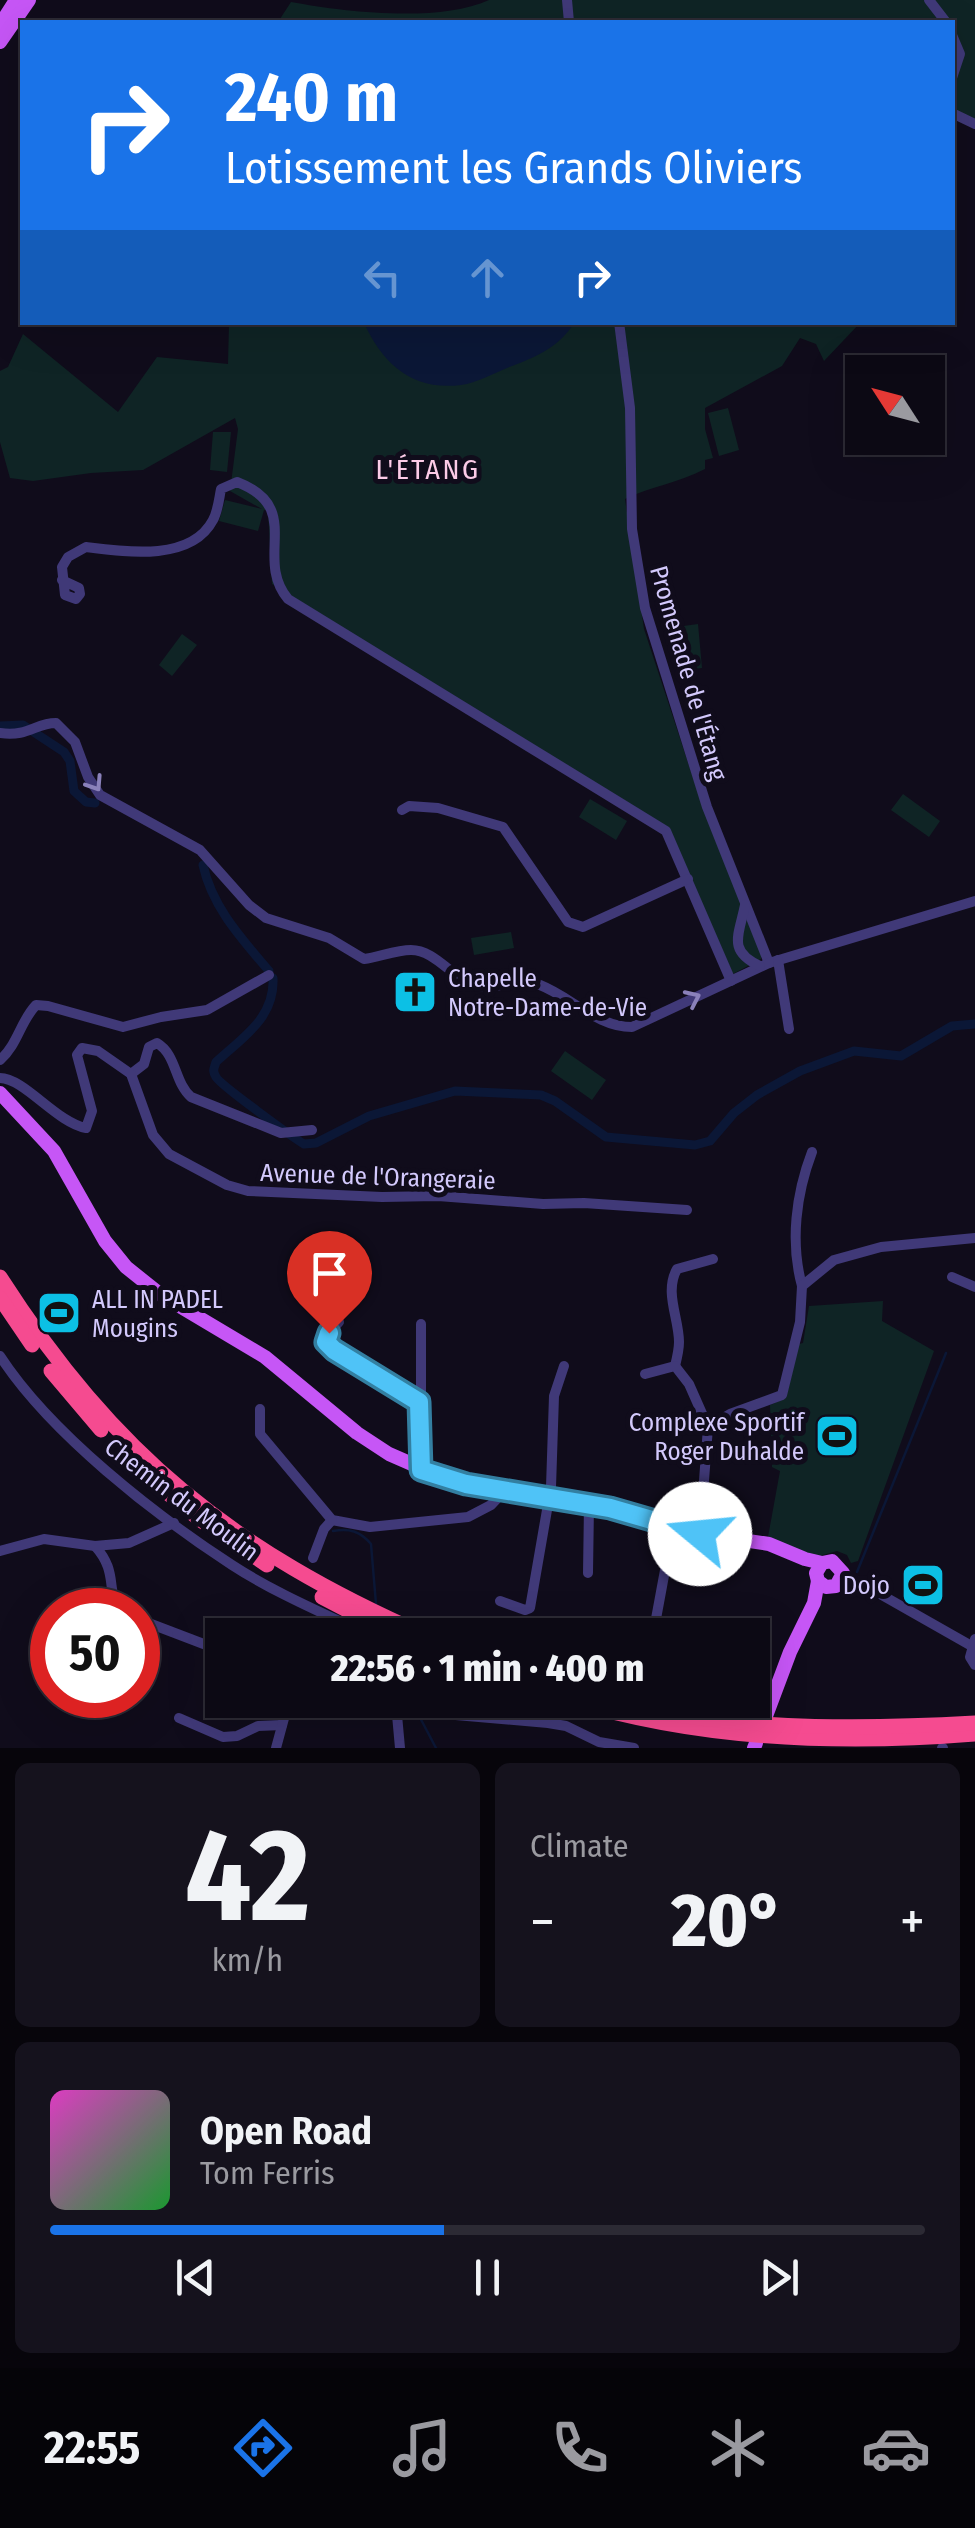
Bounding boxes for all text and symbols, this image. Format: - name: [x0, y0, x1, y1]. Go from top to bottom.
- text: 240 m: [225, 56, 398, 140]
- icon: right: [60, 60, 190, 190]
- text: Lotissement les Grands Oliviers: [225, 141, 803, 195]
- icon: left: [355, 250, 410, 305]
- icon: ahead: [460, 250, 515, 305]
- icon: right: [565, 250, 620, 305]
- north arrow: [845, 355, 945, 455]
- map controls: [845, 355, 945, 455]
- district label: L'ÉTANG: [375, 453, 481, 486]
- street label: Promenade de l'Étang: [643, 562, 734, 784]
- one-way arrow: [83, 773, 102, 791]
- place label: Chapelle Notre-Dame-de-Vie: [448, 964, 647, 1023]
- church icon: Chapelle Notre-Dame-de-Vie: [392, 969, 438, 1015]
- one-way arrow: [683, 991, 701, 1011]
- street label: Avenue de l'Orangeraie: [260, 1158, 496, 1196]
- pin: [287, 1231, 372, 1334]
- icon: arrive: [302, 1246, 357, 1301]
- place label: ALL IN PADEL Mougins: [92, 1285, 223, 1344]
- sports icon: ALL IN PADEL Mougins: [36, 1290, 82, 1336]
- place label: Complexe Sportif Roger Duhalde: [629, 1408, 806, 1467]
- sports icon: Complexe Sportif Roger Duhalde: [814, 1413, 860, 1459]
- street label: Chemin du Moulin: [99, 1432, 264, 1567]
- position arrow: [648, 1482, 752, 1586]
- sports icon: Dojo: [900, 1562, 946, 1608]
- place label: Dojo: [843, 1571, 890, 1601]
- speed limit sign: 50: [30, 1588, 160, 1718]
- text: 22:56 · 1 min · 400 m: [331, 1645, 644, 1691]
- text: 42: [185, 1798, 310, 1954]
- text: Climate: [530, 1827, 629, 1865]
- text: 20°: [671, 1876, 783, 1966]
- text: −: [530, 1889, 555, 1955]
- text: +: [900, 1889, 925, 1955]
- text: km/h: [212, 1941, 283, 1979]
- text: Open Road: [200, 2108, 372, 2154]
- text: Tom Ferris: [200, 2154, 335, 2192]
- icon: previous: [168, 2250, 223, 2305]
- icon: pause: [460, 2250, 515, 2305]
- icon: next: [752, 2250, 807, 2305]
- icon: directions: [228, 2413, 298, 2483]
- icon: music: [387, 2413, 457, 2483]
- icon: phone: [545, 2413, 615, 2483]
- icon: climate: [703, 2413, 773, 2483]
- icon: car: [861, 2413, 931, 2483]
- text: 22:55: [44, 2421, 140, 2475]

